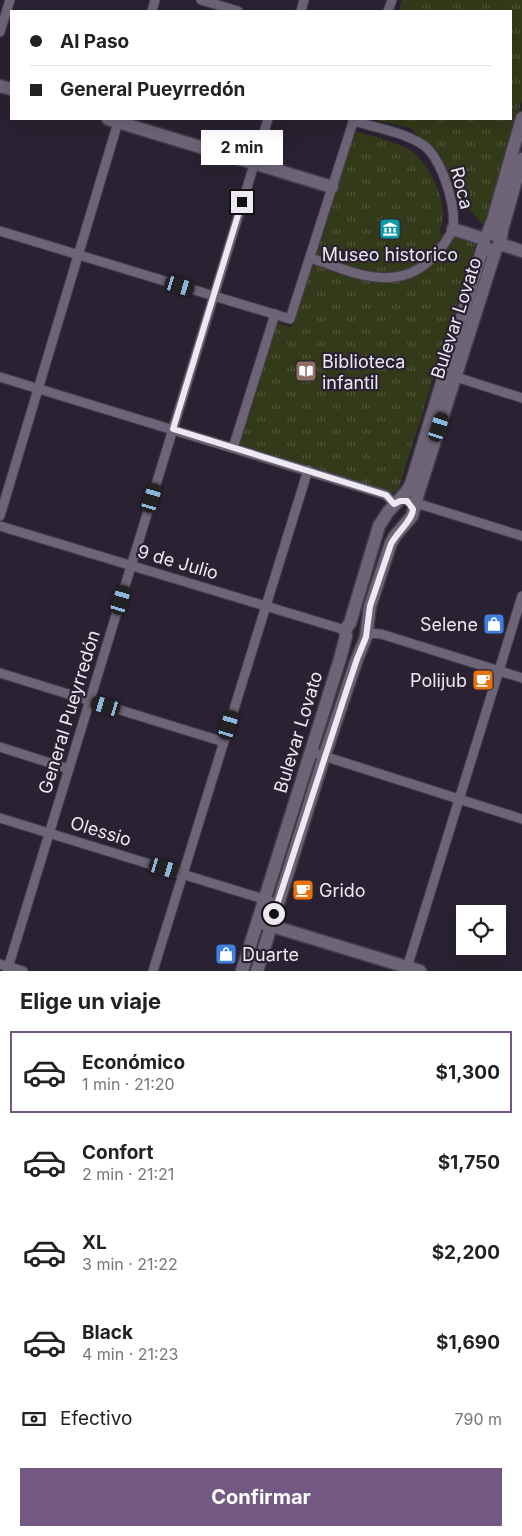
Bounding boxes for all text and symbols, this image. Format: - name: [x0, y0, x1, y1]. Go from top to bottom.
- text: Al Paso: [60, 30, 129, 53]
- text: General Pueyrredón: [60, 78, 245, 101]
- callout: 2 min: [201, 130, 283, 164]
- text: 2 min: [221, 137, 263, 157]
- street label: Roca: [447, 165, 477, 211]
- route end: [231, 191, 253, 213]
- museum icon: Museo historico: [378, 217, 402, 241]
- place label: Museo historico: [322, 244, 458, 265]
- street label: Bulevar Lovato: [427, 255, 485, 381]
- car: [163, 274, 196, 298]
- place label: Biblioteca infantil: [322, 351, 405, 393]
- library icon: Biblioteca infantil: [294, 359, 318, 383]
- car: [427, 410, 450, 444]
- car: [140, 481, 163, 515]
- street label: 9 de Julio: [135, 540, 221, 584]
- car: [109, 583, 132, 617]
- shop icon: Selene: [482, 612, 506, 636]
- place label: Selene: [420, 614, 478, 635]
- street label: General Pueyrredón: [34, 628, 104, 796]
- cafe icon: Polijub: [471, 668, 495, 692]
- street label: Bulevar Lovato: [270, 669, 326, 795]
- place label: Polijub: [410, 670, 467, 691]
- car: [89, 694, 122, 718]
- car: [217, 708, 240, 742]
- street label: Olessio: [68, 812, 134, 850]
- car: [147, 856, 180, 880]
- cafe icon: Grido: [291, 878, 315, 902]
- place label: Grido: [319, 880, 366, 901]
- route start: [263, 903, 285, 925]
- map controls: [456, 905, 506, 955]
- button: locate: [456, 905, 506, 955]
- shop icon: Duarte: [214, 942, 238, 966]
- place label: Duarte: [242, 944, 299, 965]
- text: Elige un viaje: [20, 988, 161, 1014]
- icon: car: [22, 1050, 67, 1095]
- text: Económico: [82, 1051, 185, 1074]
- text: $1,300: [436, 1061, 500, 1084]
- text: 1 min · 21:20: [82, 1074, 175, 1094]
- icon: car: [22, 1140, 67, 1185]
- text: Confort: [82, 1141, 153, 1164]
- text: $1,750: [438, 1151, 500, 1174]
- text: 2 min · 21:21: [82, 1164, 174, 1184]
- icon: car: [22, 1230, 67, 1275]
- text: XL: [82, 1231, 107, 1254]
- text: $2,200: [432, 1241, 500, 1264]
- text: 3 min · 21:22: [82, 1254, 178, 1274]
- icon: car: [22, 1320, 67, 1365]
- text: Black: [82, 1321, 133, 1344]
- text: $1,690: [436, 1331, 500, 1354]
- text: 4 min · 21:23: [82, 1344, 178, 1364]
- icon: cash: [20, 1405, 48, 1433]
- text: Efectivo: [60, 1407, 132, 1430]
- text: 790 m: [455, 1409, 502, 1429]
- button: Confirmar: [20, 1468, 502, 1526]

